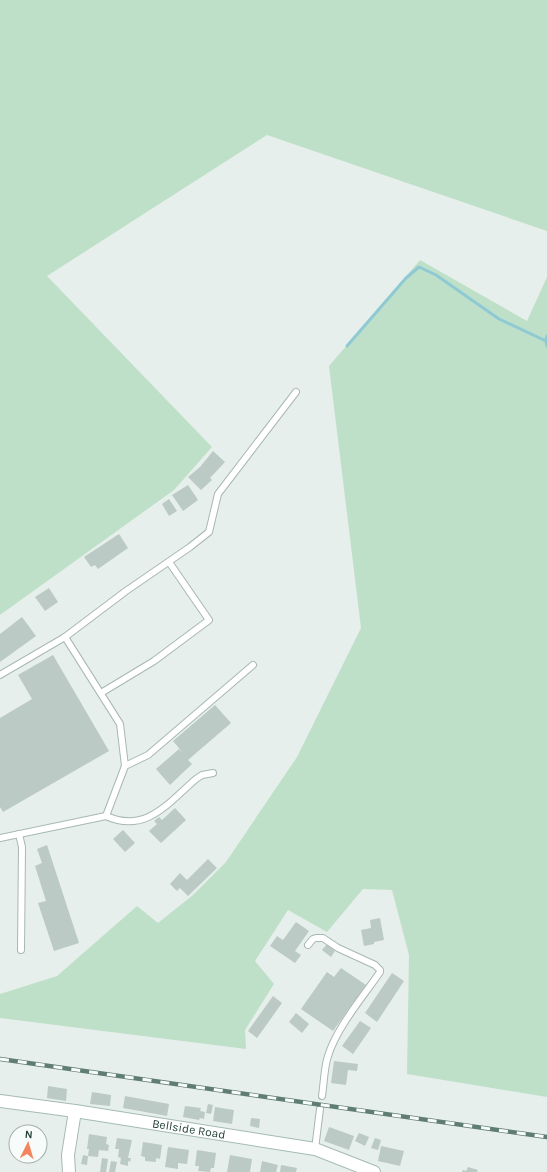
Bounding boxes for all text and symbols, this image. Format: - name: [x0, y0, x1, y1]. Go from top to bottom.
- street label: Bellside Road: [151, 1116, 227, 1142]
- north arrow: [8, 1124, 48, 1164]
- text: N: [24, 1128, 33, 1141]

